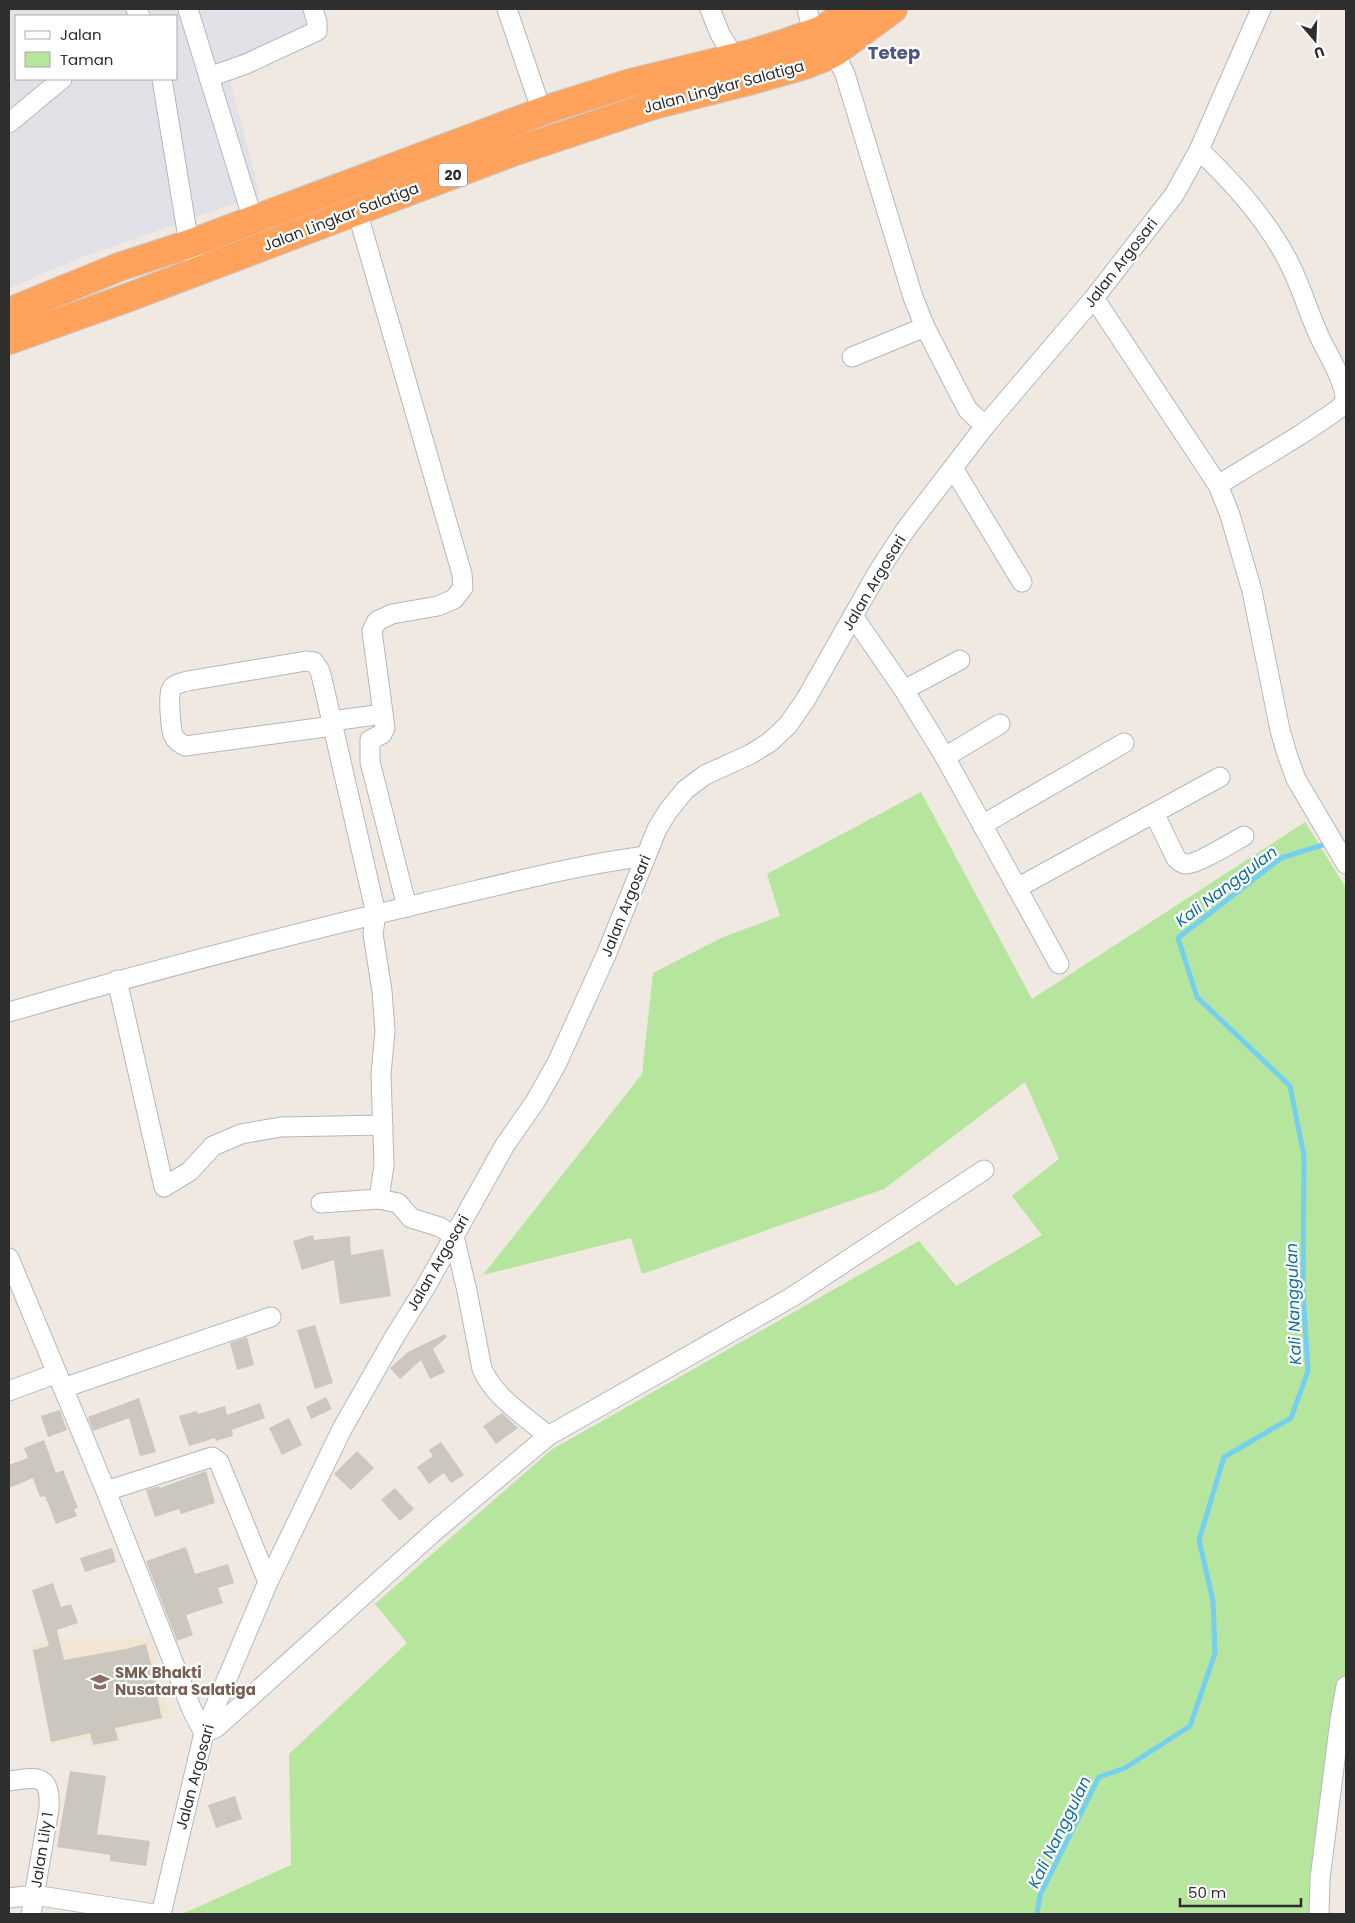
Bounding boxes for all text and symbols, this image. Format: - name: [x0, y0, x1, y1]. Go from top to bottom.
- legend: [15, 15, 178, 80]
- north arrow: [1290, 15, 1340, 65]
- text: Jalan: [60, 24, 102, 45]
- district label: Tetep: [868, 40, 920, 65]
- text: U: [1311, 41, 1327, 63]
- text: Taman: [60, 49, 113, 70]
- street label: Jalan Lingkar Salatiga: [641, 55, 806, 118]
- road number: 20: [439, 164, 467, 186]
- street label: Jalan Lingkar Salatiga: [260, 177, 422, 256]
- street label: Jalan Argosari: [1079, 214, 1162, 312]
- street label: Jalan Argosari: [837, 531, 910, 635]
- water label: Kali Nanggulan: [1171, 840, 1282, 932]
- street label: Jalan Argosari: [596, 852, 656, 960]
- street label: Jalan Argosari: [401, 1211, 474, 1315]
- water label: Kali Nanggulan: [1280, 1243, 1307, 1365]
- place label: SMK Bhakti Nusatara Salatiga: [115, 1662, 256, 1700]
- school or university icon: SMK Bhakti Nusatara Salatiga: [89, 1671, 111, 1693]
- street label: Jalan Argosari: [170, 1722, 219, 1832]
- water label: Kali Nanggulan: [1022, 1772, 1097, 1892]
- street label: Jalan Lily 1: [25, 1810, 58, 1889]
- scale bar: [1180, 1876, 1301, 1908]
- text: 50 m: [1188, 1882, 1226, 1903]

